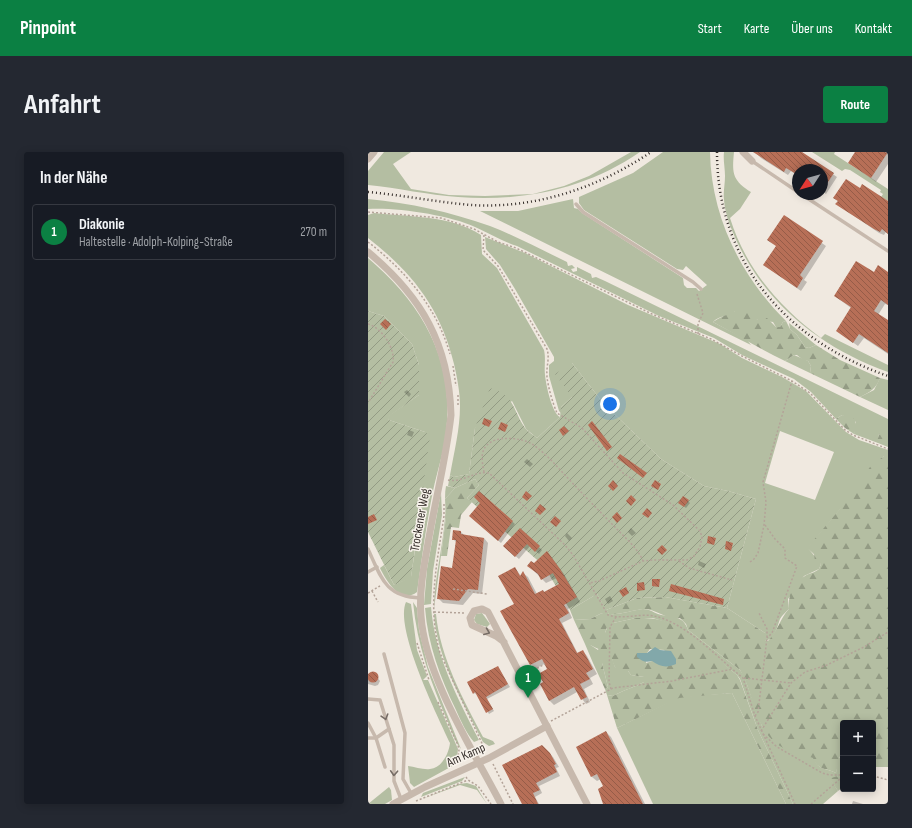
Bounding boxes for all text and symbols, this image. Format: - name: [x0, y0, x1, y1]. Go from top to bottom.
- text: Pinpoint: [20, 17, 76, 40]
- text: Start: [698, 20, 722, 37]
- text: Karte: [744, 20, 769, 37]
- text: Über uns: [791, 20, 833, 37]
- text: Kontakt: [855, 20, 892, 37]
- button: Route: [823, 86, 888, 123]
- text: Anfahrt: [24, 88, 101, 121]
- north arrow: [792, 164, 828, 200]
- text: In der Nähe: [40, 168, 107, 188]
- text: Diakonie: [79, 215, 125, 234]
- text: 1: [51, 224, 57, 240]
- text: 270 m: [300, 224, 327, 240]
- text: Haltestelle · Adolph-Kolping-Straße: [79, 234, 233, 250]
- your location: [600, 394, 620, 414]
- street label: Trockener Weg: [407, 487, 433, 553]
- one-way arrow: [483, 627, 490, 635]
- pin: 1: [515, 665, 541, 698]
- one-way arrow: [381, 713, 389, 720]
- map controls: [840, 720, 876, 792]
- button: +: [840, 720, 876, 756]
- street label: Am Kamp: [443, 739, 488, 771]
- button: −: [840, 756, 876, 792]
- one-way arrow: [390, 770, 398, 776]

